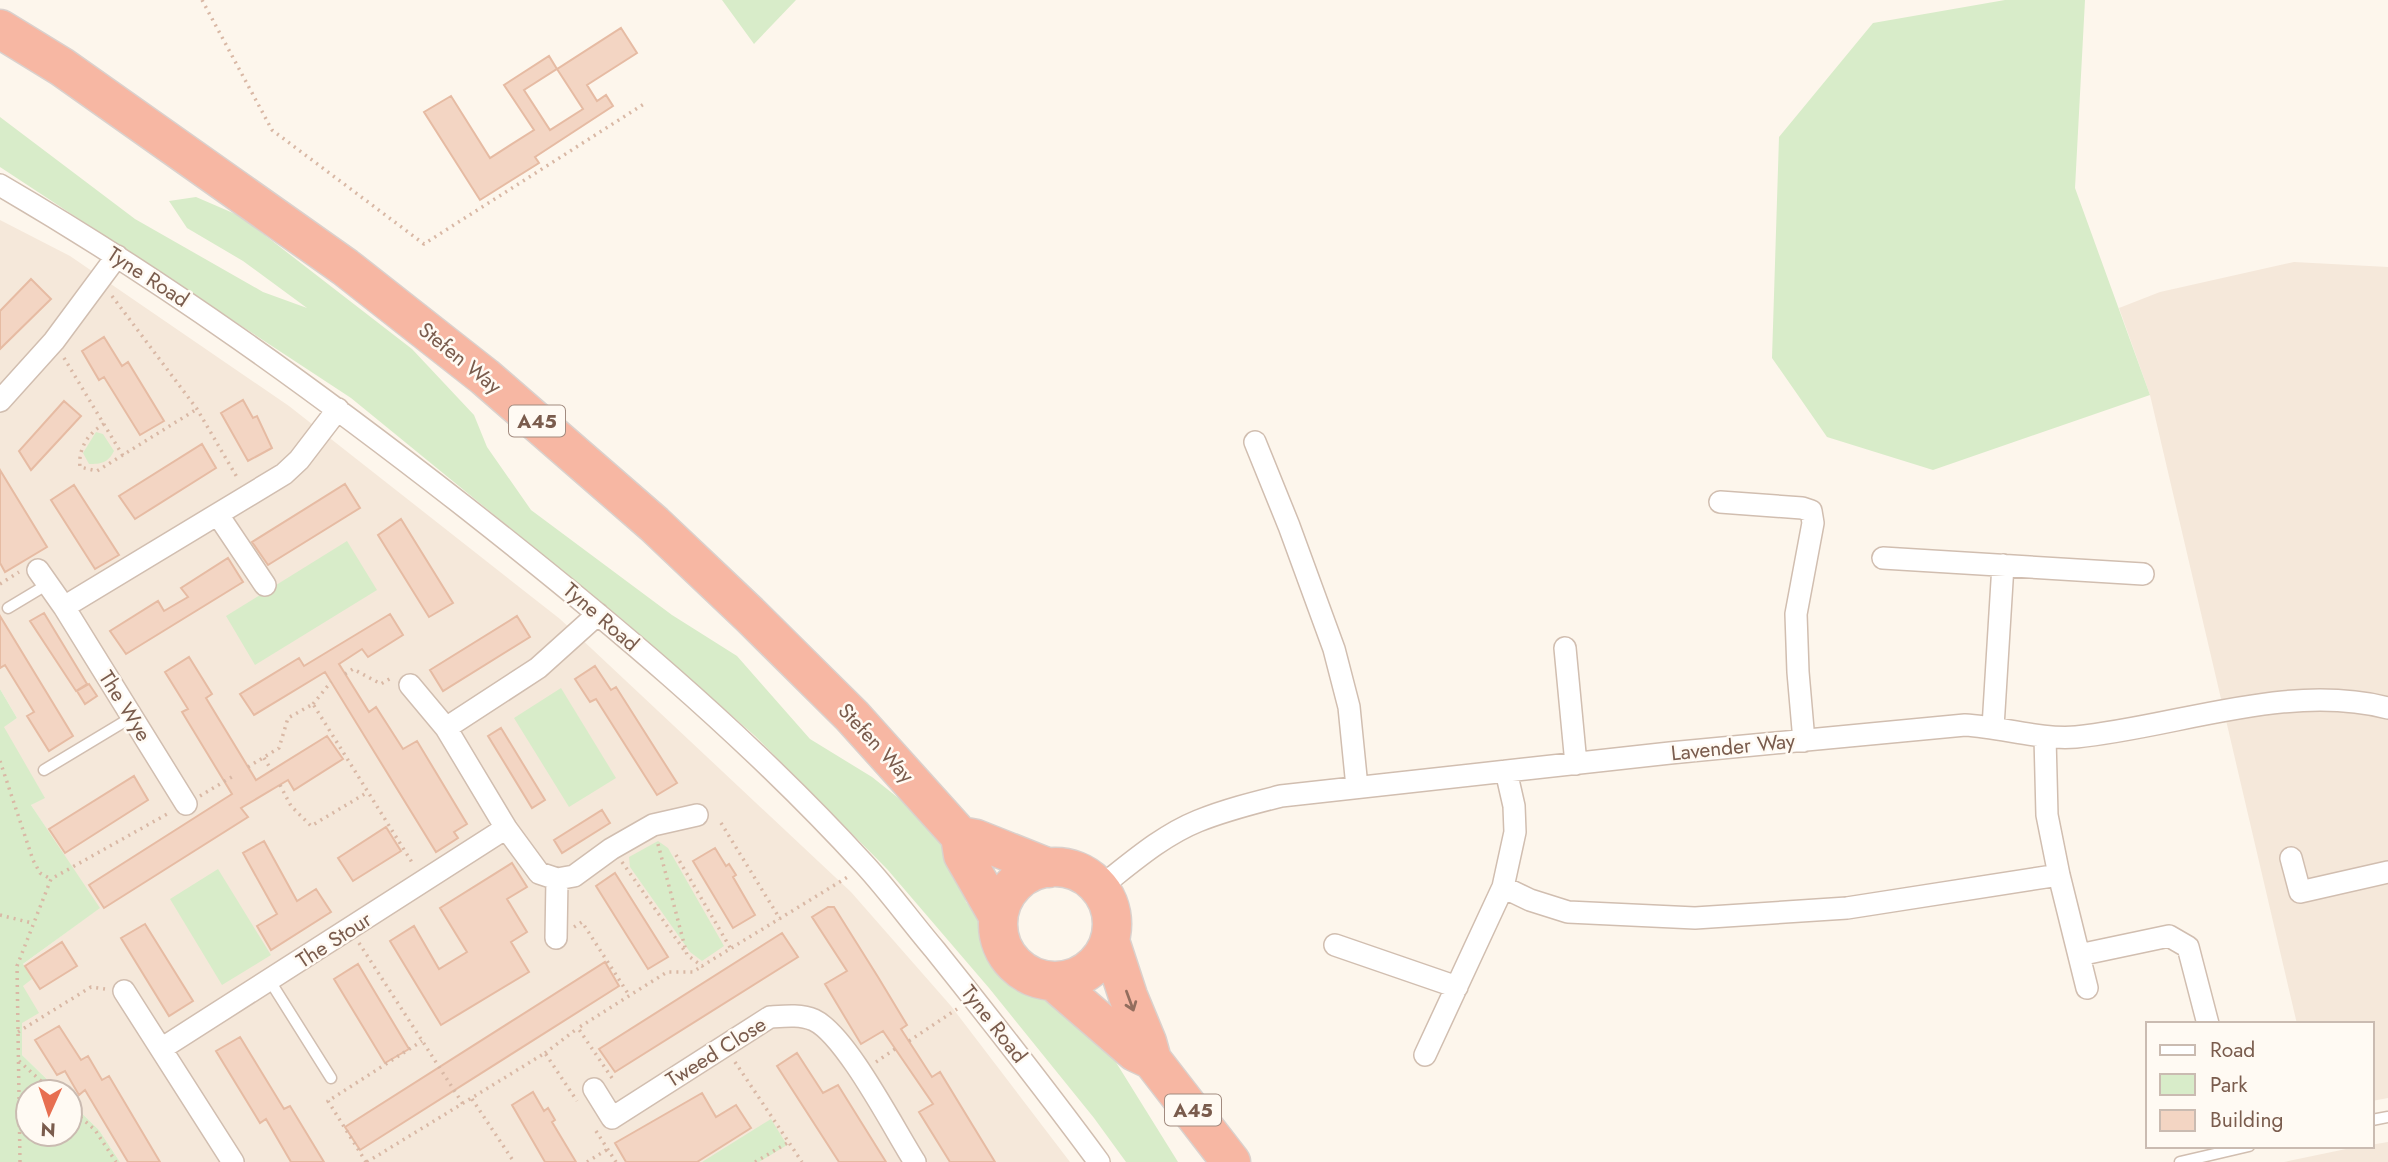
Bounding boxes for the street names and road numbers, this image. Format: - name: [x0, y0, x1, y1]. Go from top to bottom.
- street label: Tyne Road: [101, 239, 195, 315]
- street label: Stefen Way: [412, 315, 509, 401]
- road number: A45: [509, 406, 565, 436]
- street label: Tyne Road: [557, 576, 645, 658]
- street label: The Wye: [91, 665, 159, 747]
- street label: Stefen Way: [831, 696, 921, 790]
- street label: Lavender Way: [1670, 726, 1797, 768]
- street label: The Stour: [291, 904, 378, 975]
- street label: Tyne Road: [954, 979, 1034, 1069]
- street label: Tweed Close: [660, 1009, 772, 1095]
- road number: A45: [1165, 1094, 1221, 1126]

